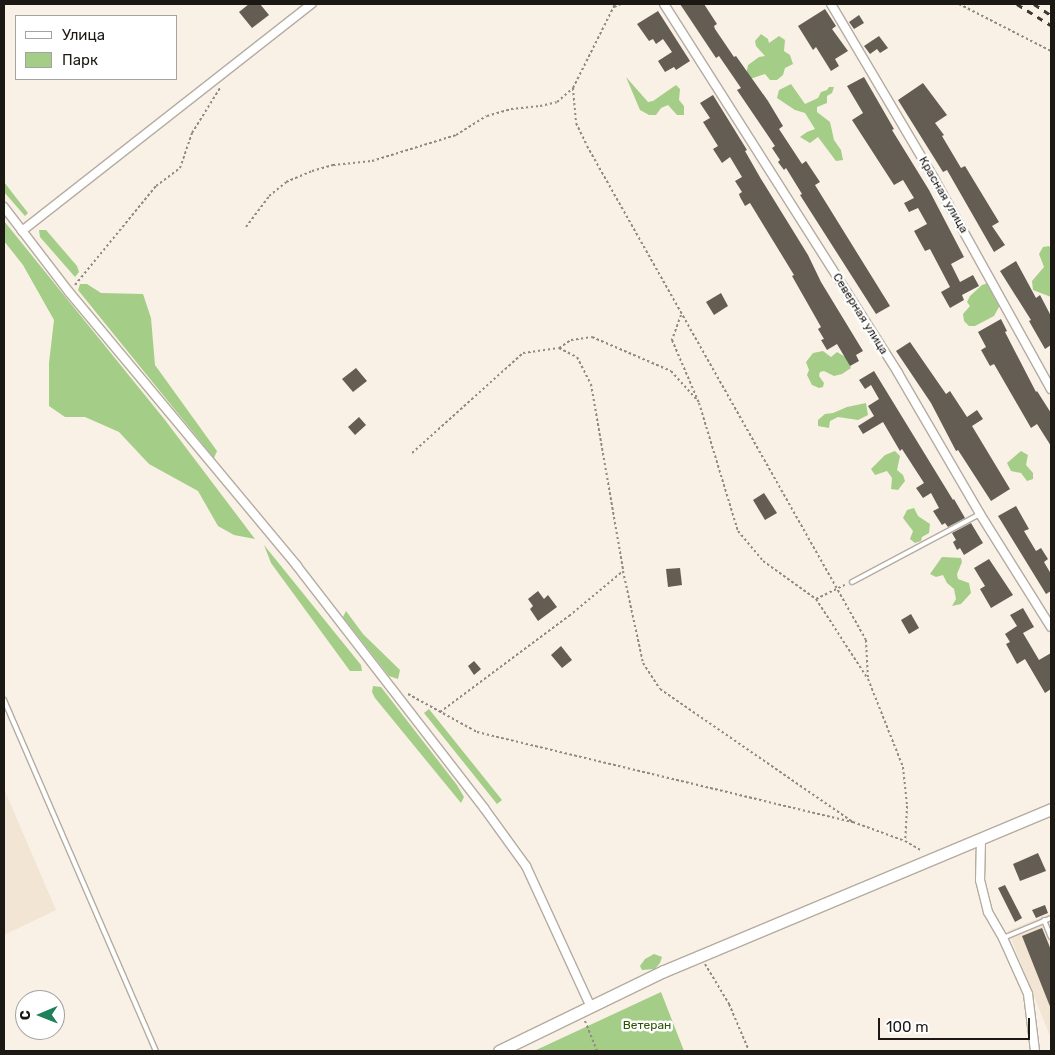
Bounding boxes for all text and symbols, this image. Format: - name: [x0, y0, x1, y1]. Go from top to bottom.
- legend: [15, 15, 178, 80]
- text: Улица: [62, 26, 105, 44]
- text: Парк: [62, 51, 98, 69]
- street label: Красная улица: [915, 154, 971, 236]
- street label: Северная улица: [829, 271, 891, 357]
- north arrow: [15, 990, 65, 1040]
- scale bar: [880, 1008, 1032, 1040]
- text: С: [17, 1010, 34, 1020]
- text: 100 m: [886, 1018, 928, 1036]
- park label: Ветеран: [623, 1019, 671, 1033]

